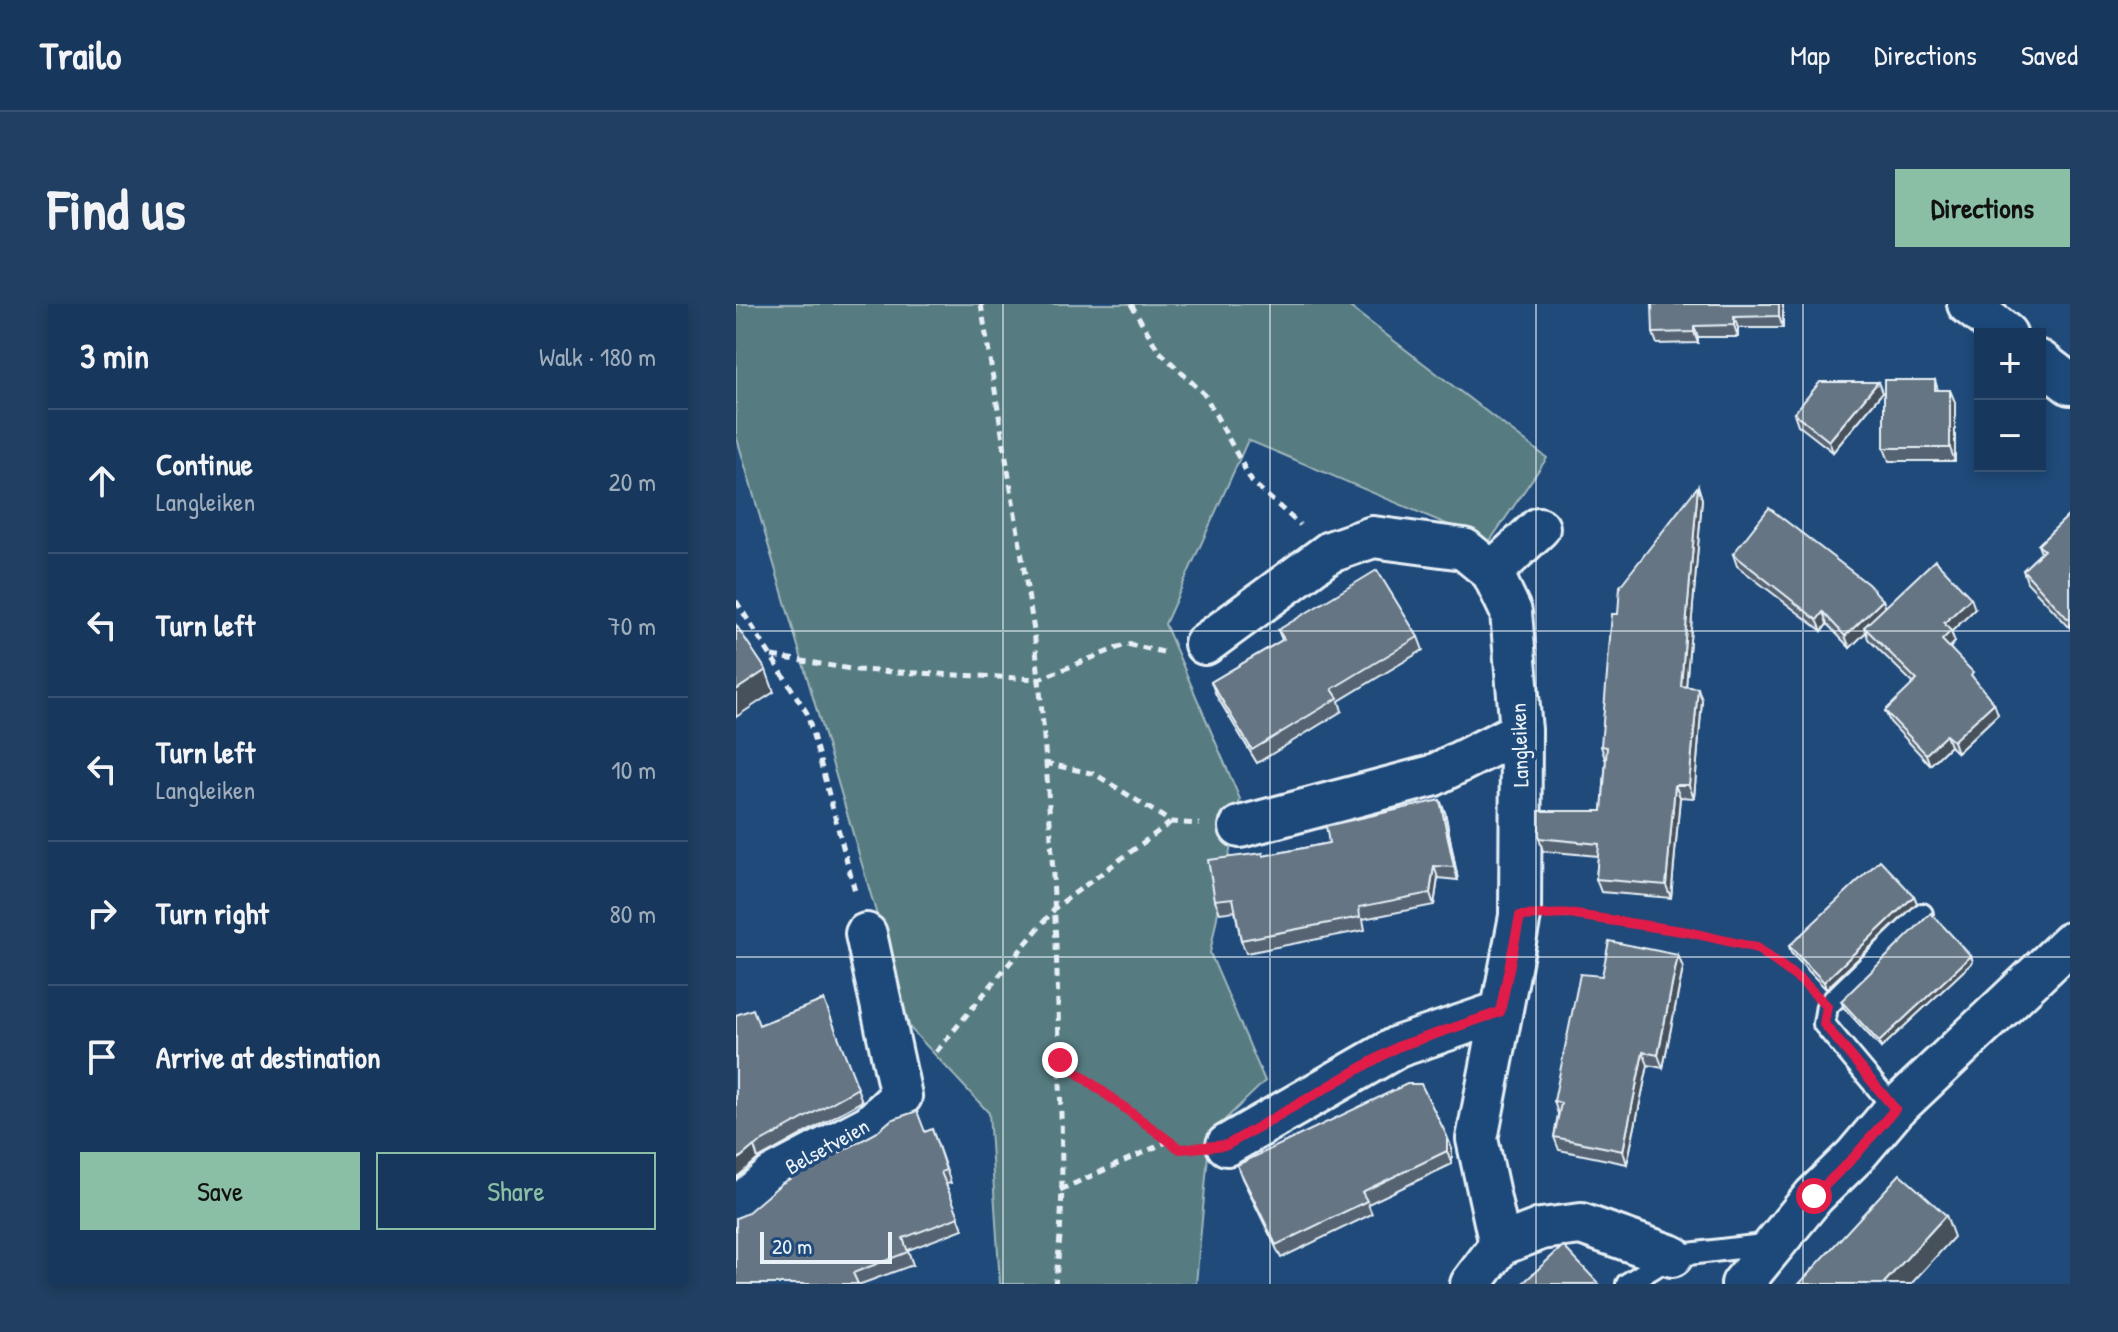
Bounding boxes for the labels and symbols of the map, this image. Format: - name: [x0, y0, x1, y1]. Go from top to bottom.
- street label: Langleiken: [1503, 703, 1535, 787]
- route end: [1042, 1042, 1078, 1078]
- street label: Belsetveien: [780, 1111, 874, 1181]
- route start: [1796, 1178, 1832, 1214]
- scale bar: [760, 1228, 892, 1264]

